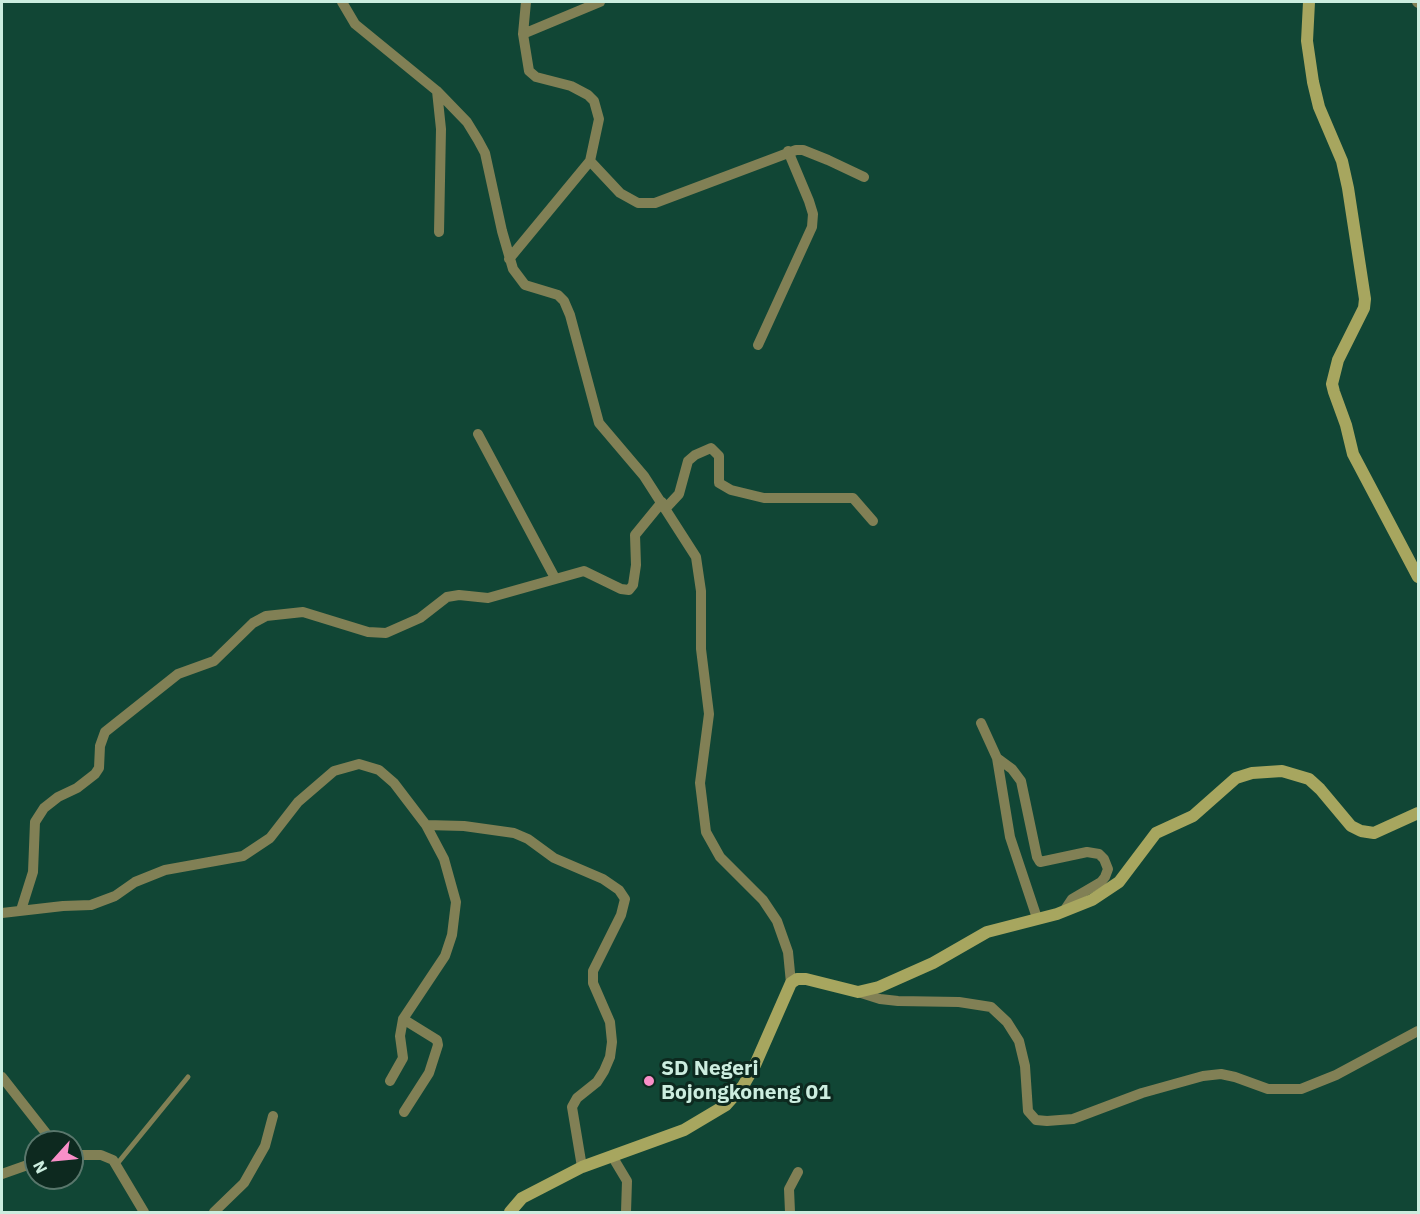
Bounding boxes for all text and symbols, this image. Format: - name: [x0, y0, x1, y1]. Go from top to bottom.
- place label: SD Negeri Bojongkoneng 01: [661, 1056, 831, 1106]
- marker: SD Negeri Bojongkoneng 01: [642, 1074, 656, 1088]
- north arrow: [24, 1130, 84, 1190]
- text: N: [28, 1158, 51, 1177]

